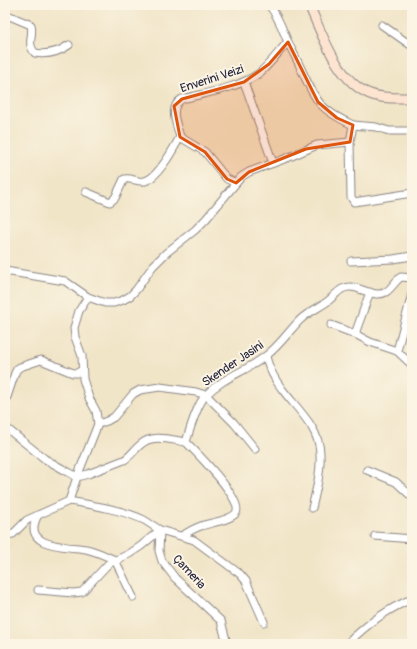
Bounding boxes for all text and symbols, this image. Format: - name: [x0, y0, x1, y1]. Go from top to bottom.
- street label: Enverini Veizi: [178, 62, 246, 96]
- street label: Skender Jasini: [199, 338, 267, 390]
- street label: Çameria: [169, 552, 209, 593]

